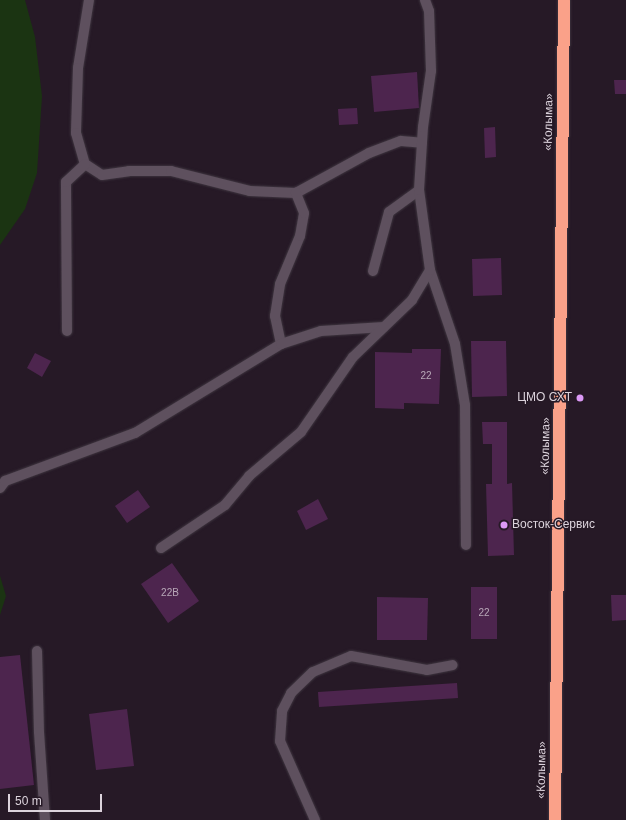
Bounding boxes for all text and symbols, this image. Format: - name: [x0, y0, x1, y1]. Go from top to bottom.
- street label: «Колыма»: [541, 93, 557, 151]
- house number: 22: [420, 370, 432, 382]
- place label: ЦМО СХТ: [517, 391, 572, 405]
- marker: ЦМО СХТ: [575, 393, 585, 403]
- street label: «Колыма»: [538, 417, 554, 475]
- place label: Восток-Сервис: [512, 518, 595, 532]
- marker: Восток-Сервис: [499, 520, 509, 530]
- house number: 22В: [161, 587, 179, 599]
- house number: 22: [478, 607, 490, 619]
- street label: «Колыма»: [534, 741, 550, 799]
- scale bar: [10, 786, 104, 812]
- text: 50 m: [15, 794, 42, 808]

